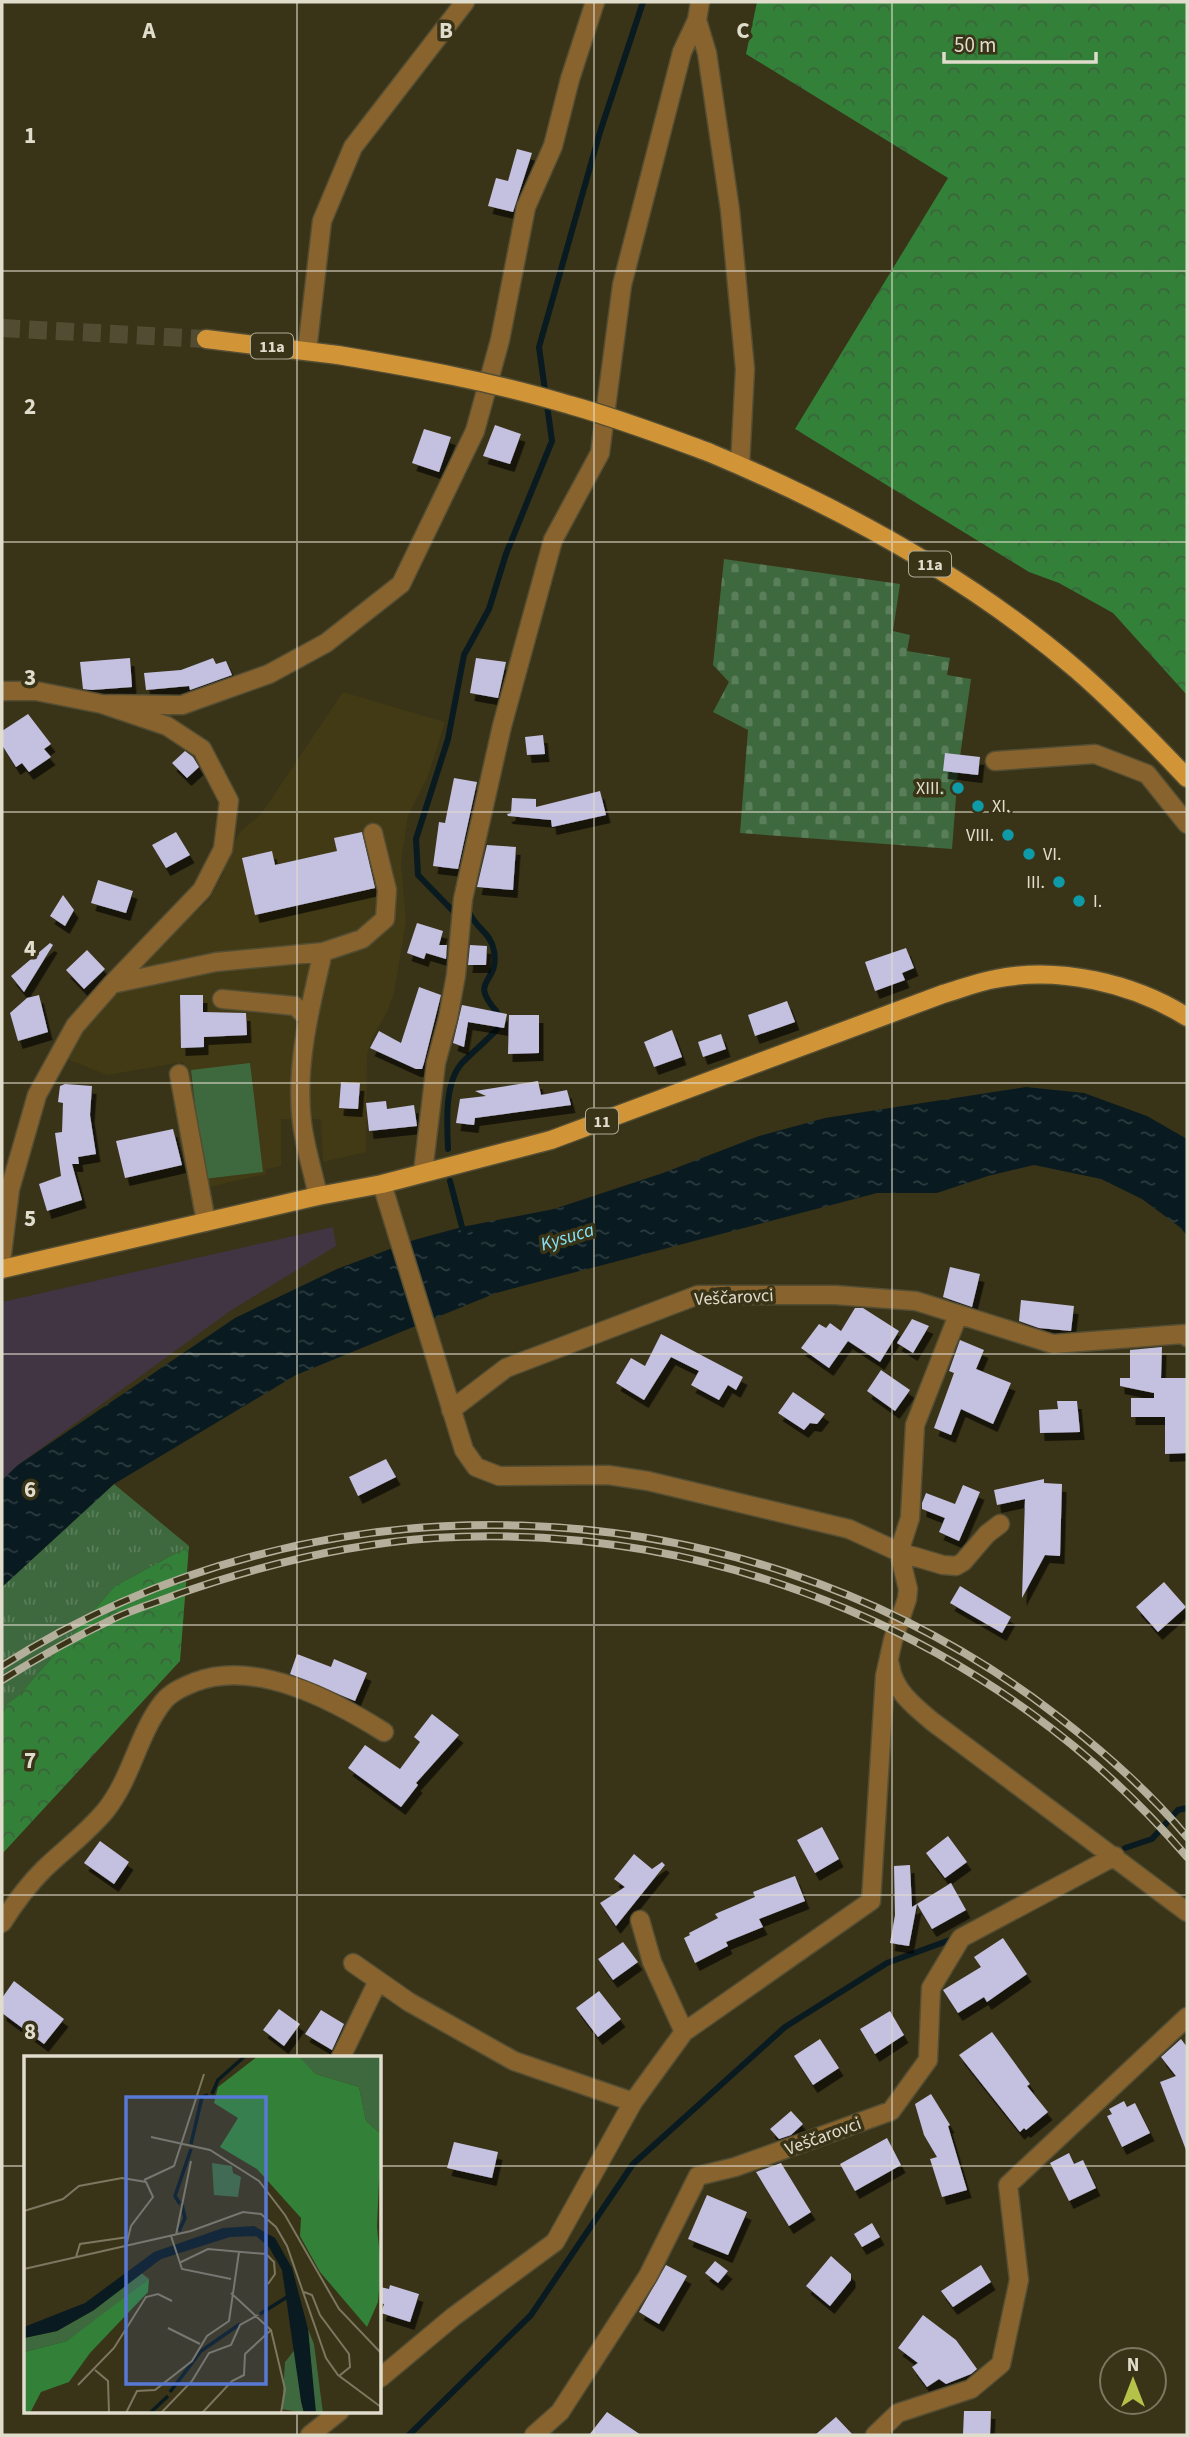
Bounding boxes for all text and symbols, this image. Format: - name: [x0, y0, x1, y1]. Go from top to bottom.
- text: A: [141, 14, 156, 47]
- text: B: [439, 14, 453, 47]
- text: C: [736, 14, 750, 47]
- scale bar: [944, 21, 1096, 65]
- text: 50 m: [954, 30, 996, 60]
- text: 1: [24, 119, 36, 152]
- road number: 11a: [251, 334, 293, 358]
- text: 2: [24, 390, 36, 423]
- road number: 11a: [909, 552, 951, 576]
- text: 3: [24, 661, 36, 694]
- place label: XIII.: [916, 776, 944, 801]
- marker: XIII.: [950, 780, 966, 796]
- place label: XI.: [992, 794, 1010, 819]
- marker: XI.: [970, 798, 986, 814]
- place label: VIII.: [966, 823, 994, 848]
- marker: VIII.: [1000, 827, 1016, 843]
- place label: VI.: [1043, 842, 1062, 867]
- marker: VI.: [1021, 846, 1037, 862]
- place label: III.: [1026, 870, 1045, 895]
- marker: III.: [1051, 874, 1067, 890]
- place label: I.: [1093, 889, 1102, 914]
- marker: I.: [1071, 893, 1087, 909]
- text: 4: [24, 932, 36, 965]
- road number: 11: [586, 1108, 618, 1134]
- text: 5: [24, 1202, 36, 1235]
- water label: Kysuca: [537, 1217, 598, 1258]
- street label: Veščarovci: [694, 1283, 774, 1312]
- text: 6: [24, 1473, 36, 1506]
- text: 7: [24, 1744, 36, 1777]
- text: 8: [24, 2015, 36, 2048]
- inset map: [24, 2056, 382, 2412]
- street label: Veščarovci: [782, 2111, 865, 2162]
- north arrow: [1098, 2346, 1168, 2416]
- text: N: [1127, 2352, 1139, 2379]

